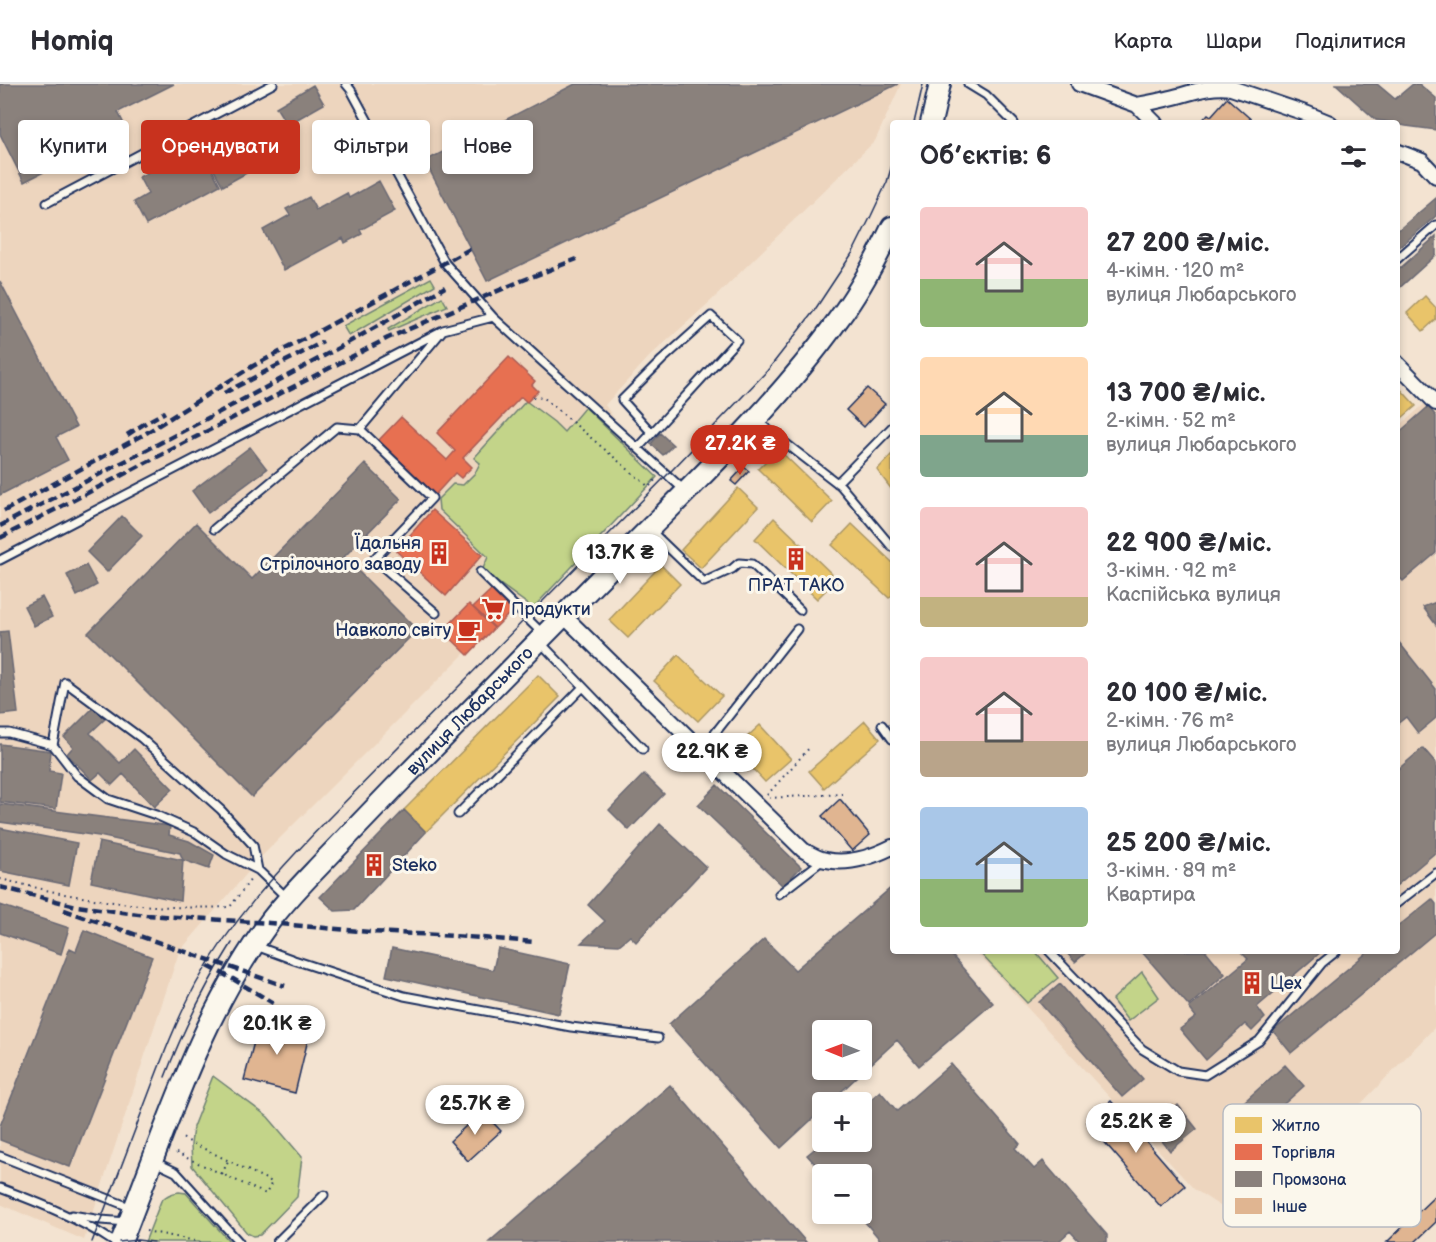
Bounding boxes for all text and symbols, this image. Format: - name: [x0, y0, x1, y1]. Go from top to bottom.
- text: Homiq: [30, 25, 114, 58]
- text: Карта: [1113, 29, 1173, 54]
- text: Шари: [1206, 29, 1262, 54]
- text: Поділитися: [1295, 29, 1406, 54]
- chip: Купити: [18, 120, 129, 174]
- chip: Орендувати: [141, 120, 300, 174]
- chip: Фільтри: [312, 120, 430, 174]
- chip: Нове: [442, 120, 533, 174]
- icon: filters: [1337, 140, 1370, 173]
- text: Об’єктів: 6: [920, 141, 1051, 172]
- text: 27 200 ₴/міс.: [1106, 228, 1269, 259]
- icon: home: [968, 231, 1040, 303]
- text: 4-кімн. · 120 m²: [1106, 259, 1244, 283]
- text: вулиця Любарського: [1106, 283, 1296, 307]
- text: 13 700 ₴/міс.: [1106, 378, 1266, 409]
- icon: home: [968, 381, 1040, 453]
- text: 2-кімн. · 52 m²: [1106, 409, 1236, 433]
- pin: 27.2K ₴: [685, 425, 795, 476]
- text: 27.2K ₴: [704, 432, 776, 456]
- text: вулиця Любарського: [1106, 433, 1296, 457]
- text: 22 900 ₴/міс.: [1106, 528, 1271, 559]
- icon: home: [968, 531, 1040, 603]
- place label: Їдальня Стрілочного заводу: [260, 532, 422, 575]
- pin: 13.7K ₴: [565, 534, 675, 585]
- building icon: Їдальня Стрілочного заводу: [426, 540, 452, 566]
- text: 13.7K ₴: [586, 541, 654, 565]
- building icon: ПРАТ ТАКО: [783, 546, 809, 572]
- text: 3-кімн. · 92 m²: [1106, 559, 1237, 583]
- place label: ПРАТ ТАКО: [748, 575, 844, 596]
- text: Каспійська вулиця: [1106, 583, 1281, 607]
- supermarket icon: Продукти: [480, 596, 506, 622]
- place label: Продукти: [511, 599, 591, 620]
- cafe icon: Навколо світу: [456, 617, 482, 643]
- place label: Навколо світу: [335, 620, 452, 641]
- street label: вулиця Любарського: [402, 643, 538, 780]
- text: 20 100 ₴/міс.: [1106, 678, 1267, 709]
- icon: home: [968, 681, 1040, 753]
- text: 2-кімн. · 76 m²: [1106, 709, 1234, 733]
- pin: 22.9K ₴: [657, 733, 767, 784]
- text: вулиця Любарського: [1106, 733, 1296, 757]
- text: 22.9K ₴: [676, 740, 748, 764]
- text: 25 200 ₴/міс.: [1106, 828, 1271, 859]
- icon: home: [968, 831, 1040, 903]
- building icon: Steko: [361, 852, 387, 878]
- place label: Steko: [392, 855, 437, 876]
- text: 3-кімн. · 89 m²: [1106, 859, 1236, 883]
- text: Квартира: [1106, 883, 1196, 907]
- building icon: Цех: [1239, 970, 1265, 996]
- place label: Цех: [1270, 973, 1302, 994]
- pin: 20.1K ₴: [222, 1005, 332, 1056]
- text: 20.1K ₴: [242, 1012, 312, 1036]
- north arrow: [812, 1020, 872, 1080]
- map controls: [812, 1020, 872, 1224]
- pin: 25.7K ₴: [420, 1085, 530, 1136]
- text: 25.7K ₴: [439, 1092, 511, 1116]
- button: +: [812, 1092, 872, 1152]
- pin: 25.2K ₴: [1081, 1103, 1191, 1154]
- legend: [1223, 1104, 1421, 1227]
- text: 25.2K ₴: [1100, 1110, 1172, 1134]
- text: Житло: [1272, 1117, 1320, 1136]
- text: Торгівля: [1272, 1144, 1335, 1163]
- button: −: [812, 1164, 872, 1224]
- text: Промзона: [1272, 1171, 1347, 1190]
- text: Інше: [1272, 1198, 1307, 1217]

